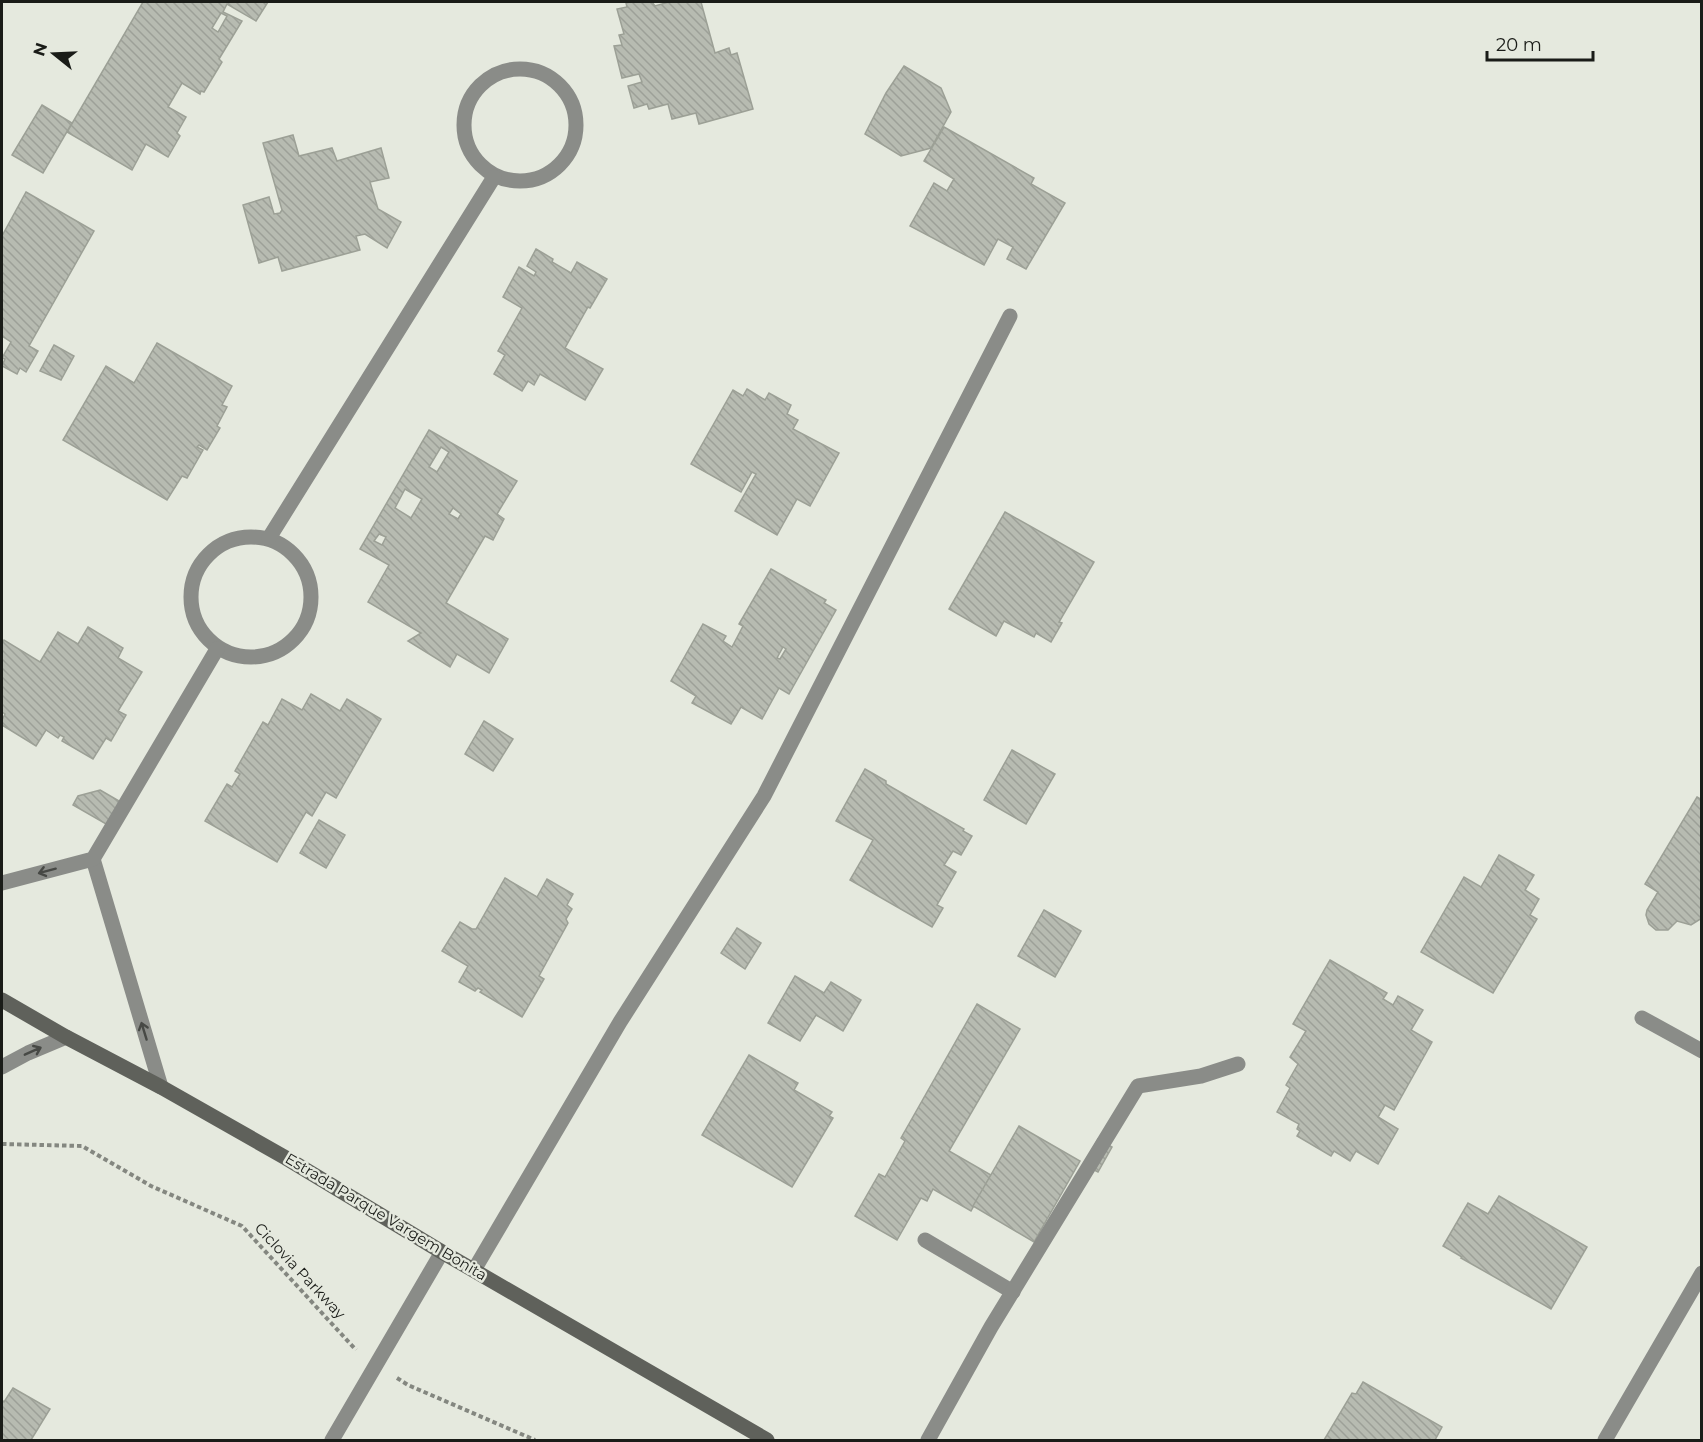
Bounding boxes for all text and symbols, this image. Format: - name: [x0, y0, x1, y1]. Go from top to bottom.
- north arrow: [24, 24, 84, 84]
- scale bar: [1487, 24, 1594, 62]
- text: 20 m: [1496, 34, 1542, 56]
- text: N: [29, 40, 51, 59]
- one-way arrow: [38, 866, 57, 878]
- one-way arrow: [138, 1022, 149, 1041]
- one-way arrow: [23, 1045, 42, 1056]
- street label: Estrada Parque Vargem Bonita: [282, 1149, 491, 1284]
- street label: Ciclovia Parkway: [251, 1219, 350, 1323]

